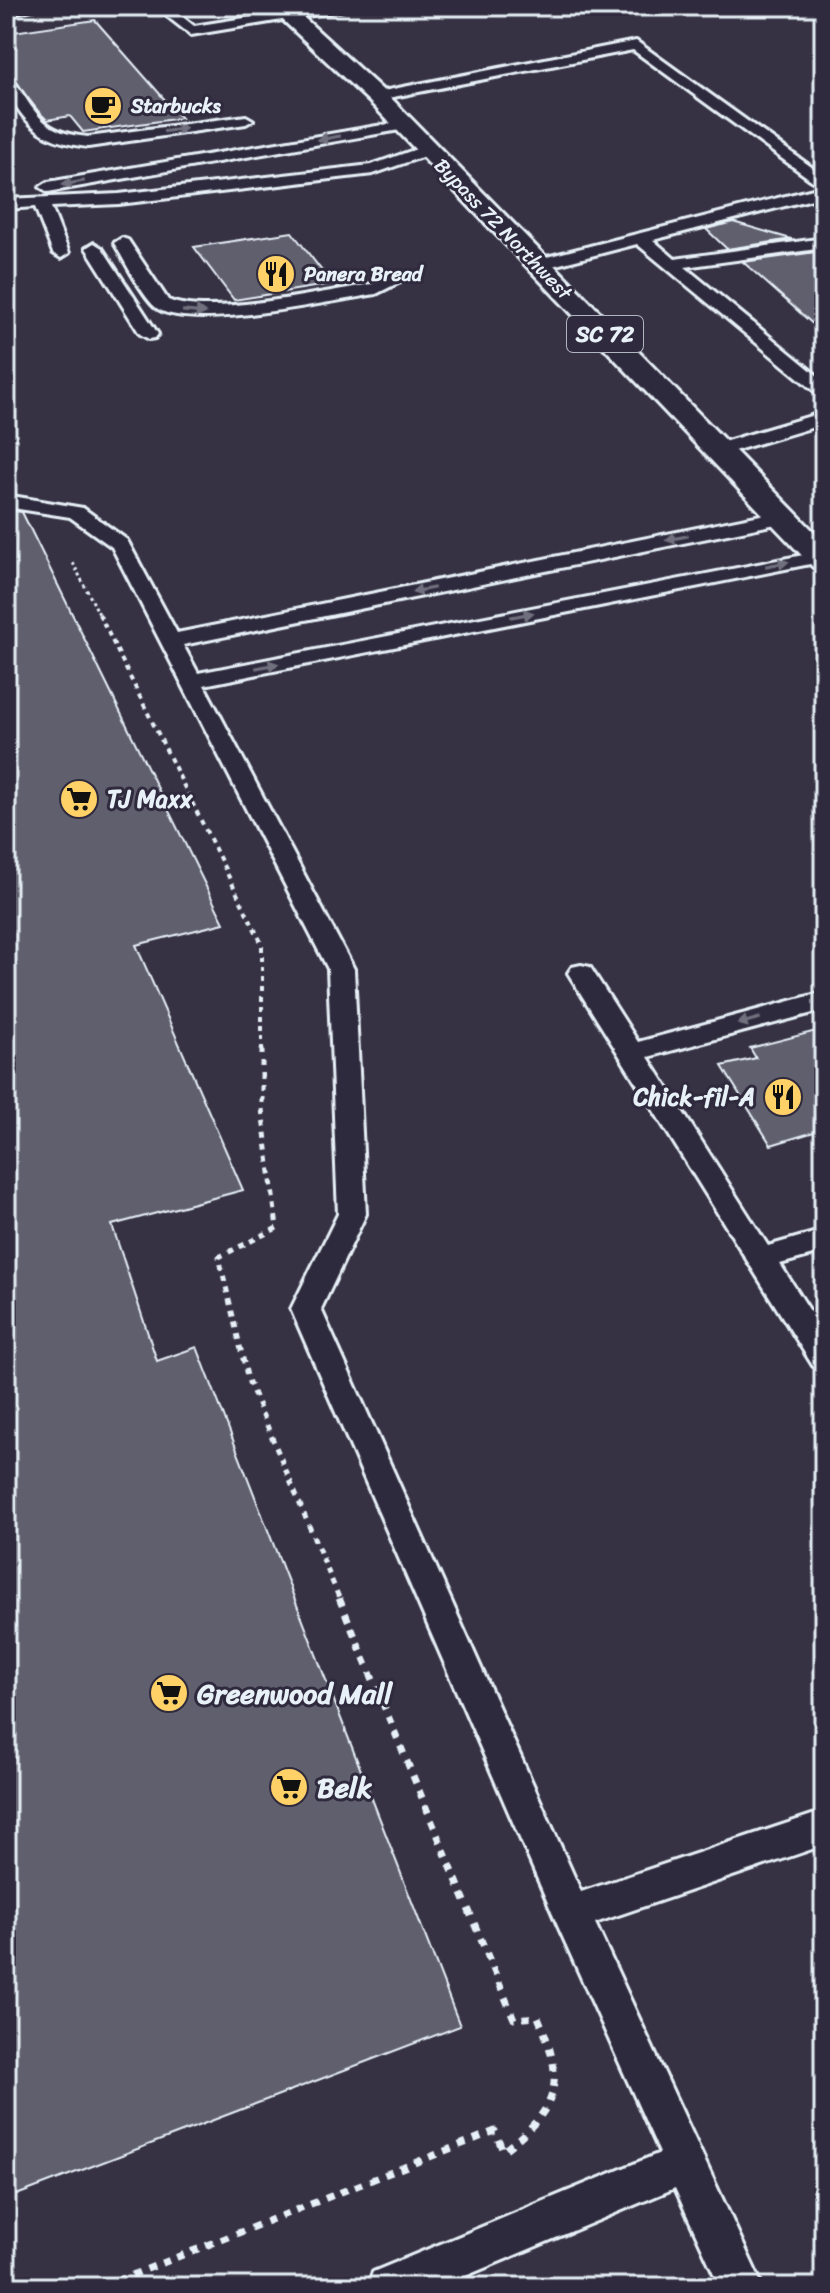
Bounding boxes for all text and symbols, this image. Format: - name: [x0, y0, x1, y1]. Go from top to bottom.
- cafe icon: Starbucks: [82, 85, 124, 127]
- place label: Starbucks: [130, 89, 222, 124]
- one-way arrow: [163, 124, 188, 137]
- one-way arrow: [316, 133, 341, 145]
- street label: Bypass 72 Northwest: [425, 150, 581, 309]
- one-way arrow: [60, 177, 85, 190]
- restaurant icon: Panera Bread: [255, 253, 297, 295]
- place label: Panera Bread: [304, 257, 425, 292]
- one-way arrow: [182, 306, 207, 319]
- road number: SC 72: [567, 316, 643, 352]
- one-way arrow: [665, 533, 690, 545]
- one-way arrow: [765, 557, 790, 570]
- one-way arrow: [410, 584, 435, 597]
- one-way arrow: [510, 608, 535, 621]
- one-way arrow: [255, 659, 280, 671]
- supermarket icon: TJ Maxx: [58, 778, 100, 820]
- place label: TJ Maxx: [107, 778, 193, 820]
- one-way arrow: [736, 1015, 760, 1028]
- place label: Chick-fil-A: [632, 1076, 755, 1118]
- restaurant icon: Chick-fil-A: [762, 1076, 804, 1118]
- place label: Greenwood Mall: [197, 1669, 393, 1718]
- supermarket icon: Greenwood Mall: [148, 1672, 190, 1714]
- place label: Belk: [317, 1763, 373, 1812]
- supermarket icon: Belk: [268, 1766, 310, 1808]

